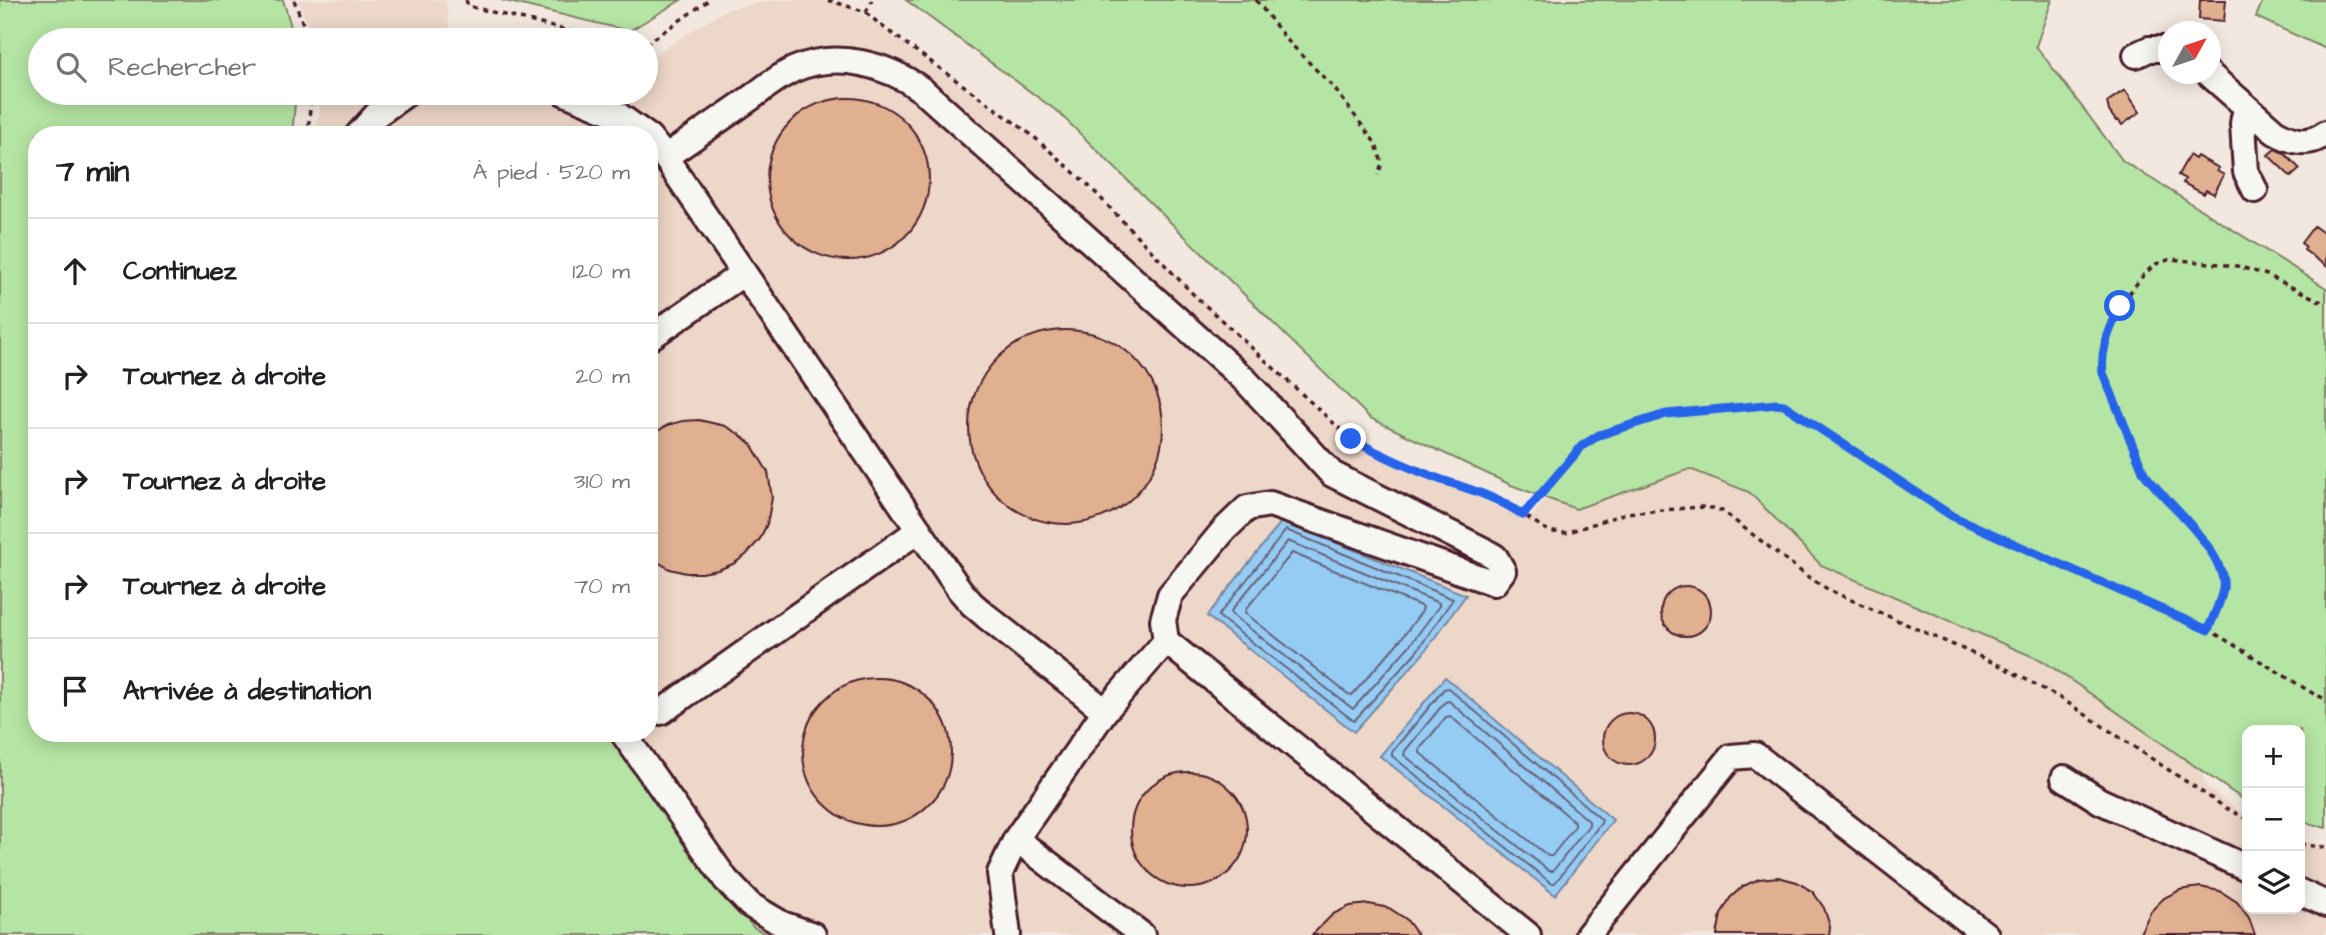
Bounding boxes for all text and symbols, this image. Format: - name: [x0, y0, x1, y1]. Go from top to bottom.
- north arrow: [2158, 21, 2221, 84]
- search box: [28, 28, 658, 105]
- icon: search: [52, 48, 90, 86]
- text: Rechercher: [108, 49, 256, 85]
- text: 7 min: [56, 151, 129, 193]
- text: À pied · 520 m: [473, 156, 630, 188]
- icon: ahead: [56, 252, 94, 290]
- text: Continuez: [123, 253, 237, 289]
- text: 120 m: [572, 255, 630, 287]
- route start: [2104, 290, 2135, 321]
- icon: right: [56, 357, 94, 395]
- text: Tournez à droite: [123, 358, 326, 394]
- text: 20 m: [575, 360, 630, 392]
- route end: [1335, 423, 1366, 454]
- icon: right: [56, 462, 94, 500]
- text: Tournez à droite: [123, 463, 326, 499]
- text: 310 m: [574, 465, 630, 497]
- icon: right: [56, 567, 94, 605]
- text: Tournez à droite: [123, 568, 326, 604]
- text: 70 m: [574, 570, 630, 602]
- icon: arrive: [56, 672, 94, 710]
- text: Arrivée à destination: [123, 673, 371, 709]
- map controls: [2242, 725, 2305, 914]
- button: +: [2242, 725, 2305, 788]
- button: −: [2242, 788, 2305, 851]
- button: layers: [2242, 851, 2305, 914]

